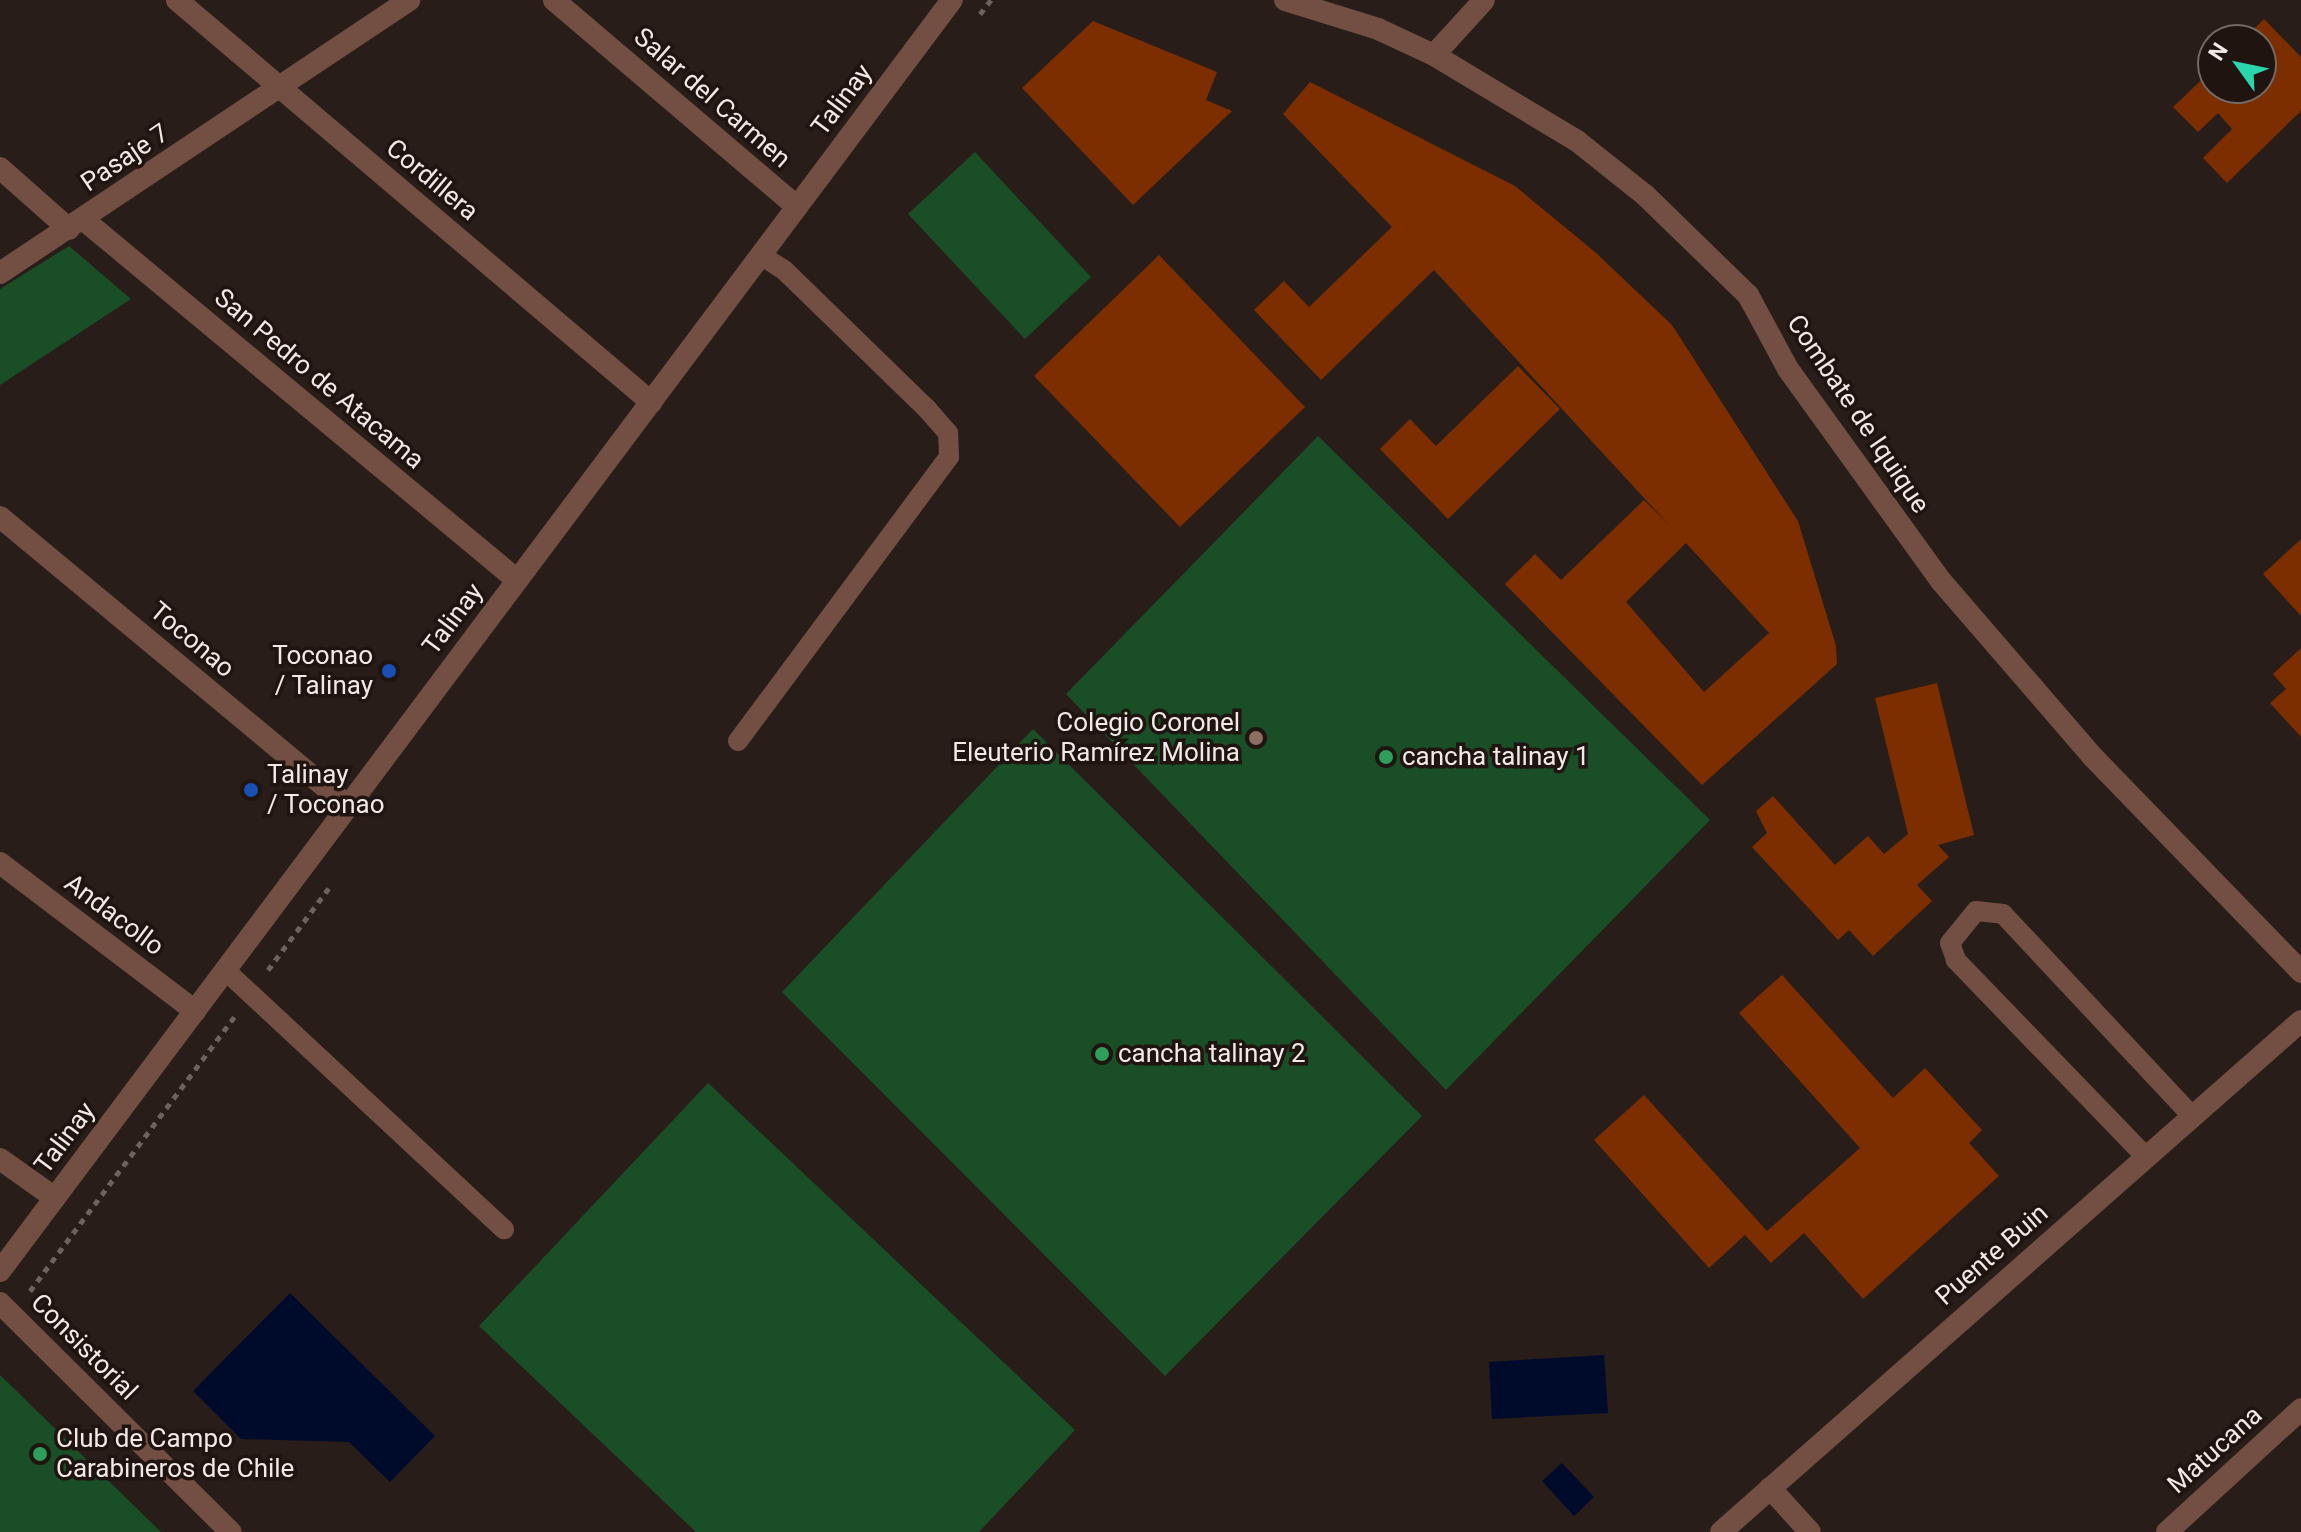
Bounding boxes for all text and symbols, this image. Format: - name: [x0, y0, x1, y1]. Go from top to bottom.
- street label: Salar del Carmen: [627, 21, 797, 175]
- north arrow: [2197, 24, 2277, 104]
- text: N: [2203, 38, 2233, 65]
- street label: Talinay: [805, 58, 879, 142]
- street label: Pasaje 7: [75, 117, 175, 199]
- street label: Cordillera: [380, 133, 484, 227]
- street label: San Pedro de Atacama: [208, 282, 430, 476]
- street label: Combate de Iquique: [1780, 309, 1936, 519]
- street label: Talinay: [416, 577, 490, 661]
- street label: Toconao: [143, 596, 241, 684]
- place label: Toconao / Talinay: [272, 640, 373, 702]
- marker: Toconao / Talinay: [380, 662, 398, 680]
- place label: Colegio Coronel Eleuterio Ramírez Molina: [952, 707, 1240, 768]
- marker: Colegio Coronel Eleuterio Ramírez Molina: [1247, 729, 1265, 747]
- place label: cancha talinay 1: [1402, 741, 1590, 773]
- marker: cancha talinay 1: [1377, 748, 1395, 766]
- place label: Talinay / Toconao: [267, 759, 385, 820]
- marker: Talinay / Toconao: [242, 781, 260, 799]
- street label: Andacollo: [58, 868, 170, 962]
- place label: cancha talinay 2: [1118, 1038, 1306, 1070]
- marker: cancha talinay 2: [1093, 1045, 1111, 1063]
- street label: Talinay: [28, 1096, 102, 1180]
- street label: Puente Buin: [1929, 1198, 2055, 1312]
- street label: Consistorial: [24, 1287, 144, 1407]
- street label: Matucana: [2161, 1400, 2269, 1500]
- place label: Club de Campo Carabineros de Chile: [56, 1423, 294, 1484]
- marker: Club de Campo Carabineros de Chile: [31, 1445, 49, 1463]

